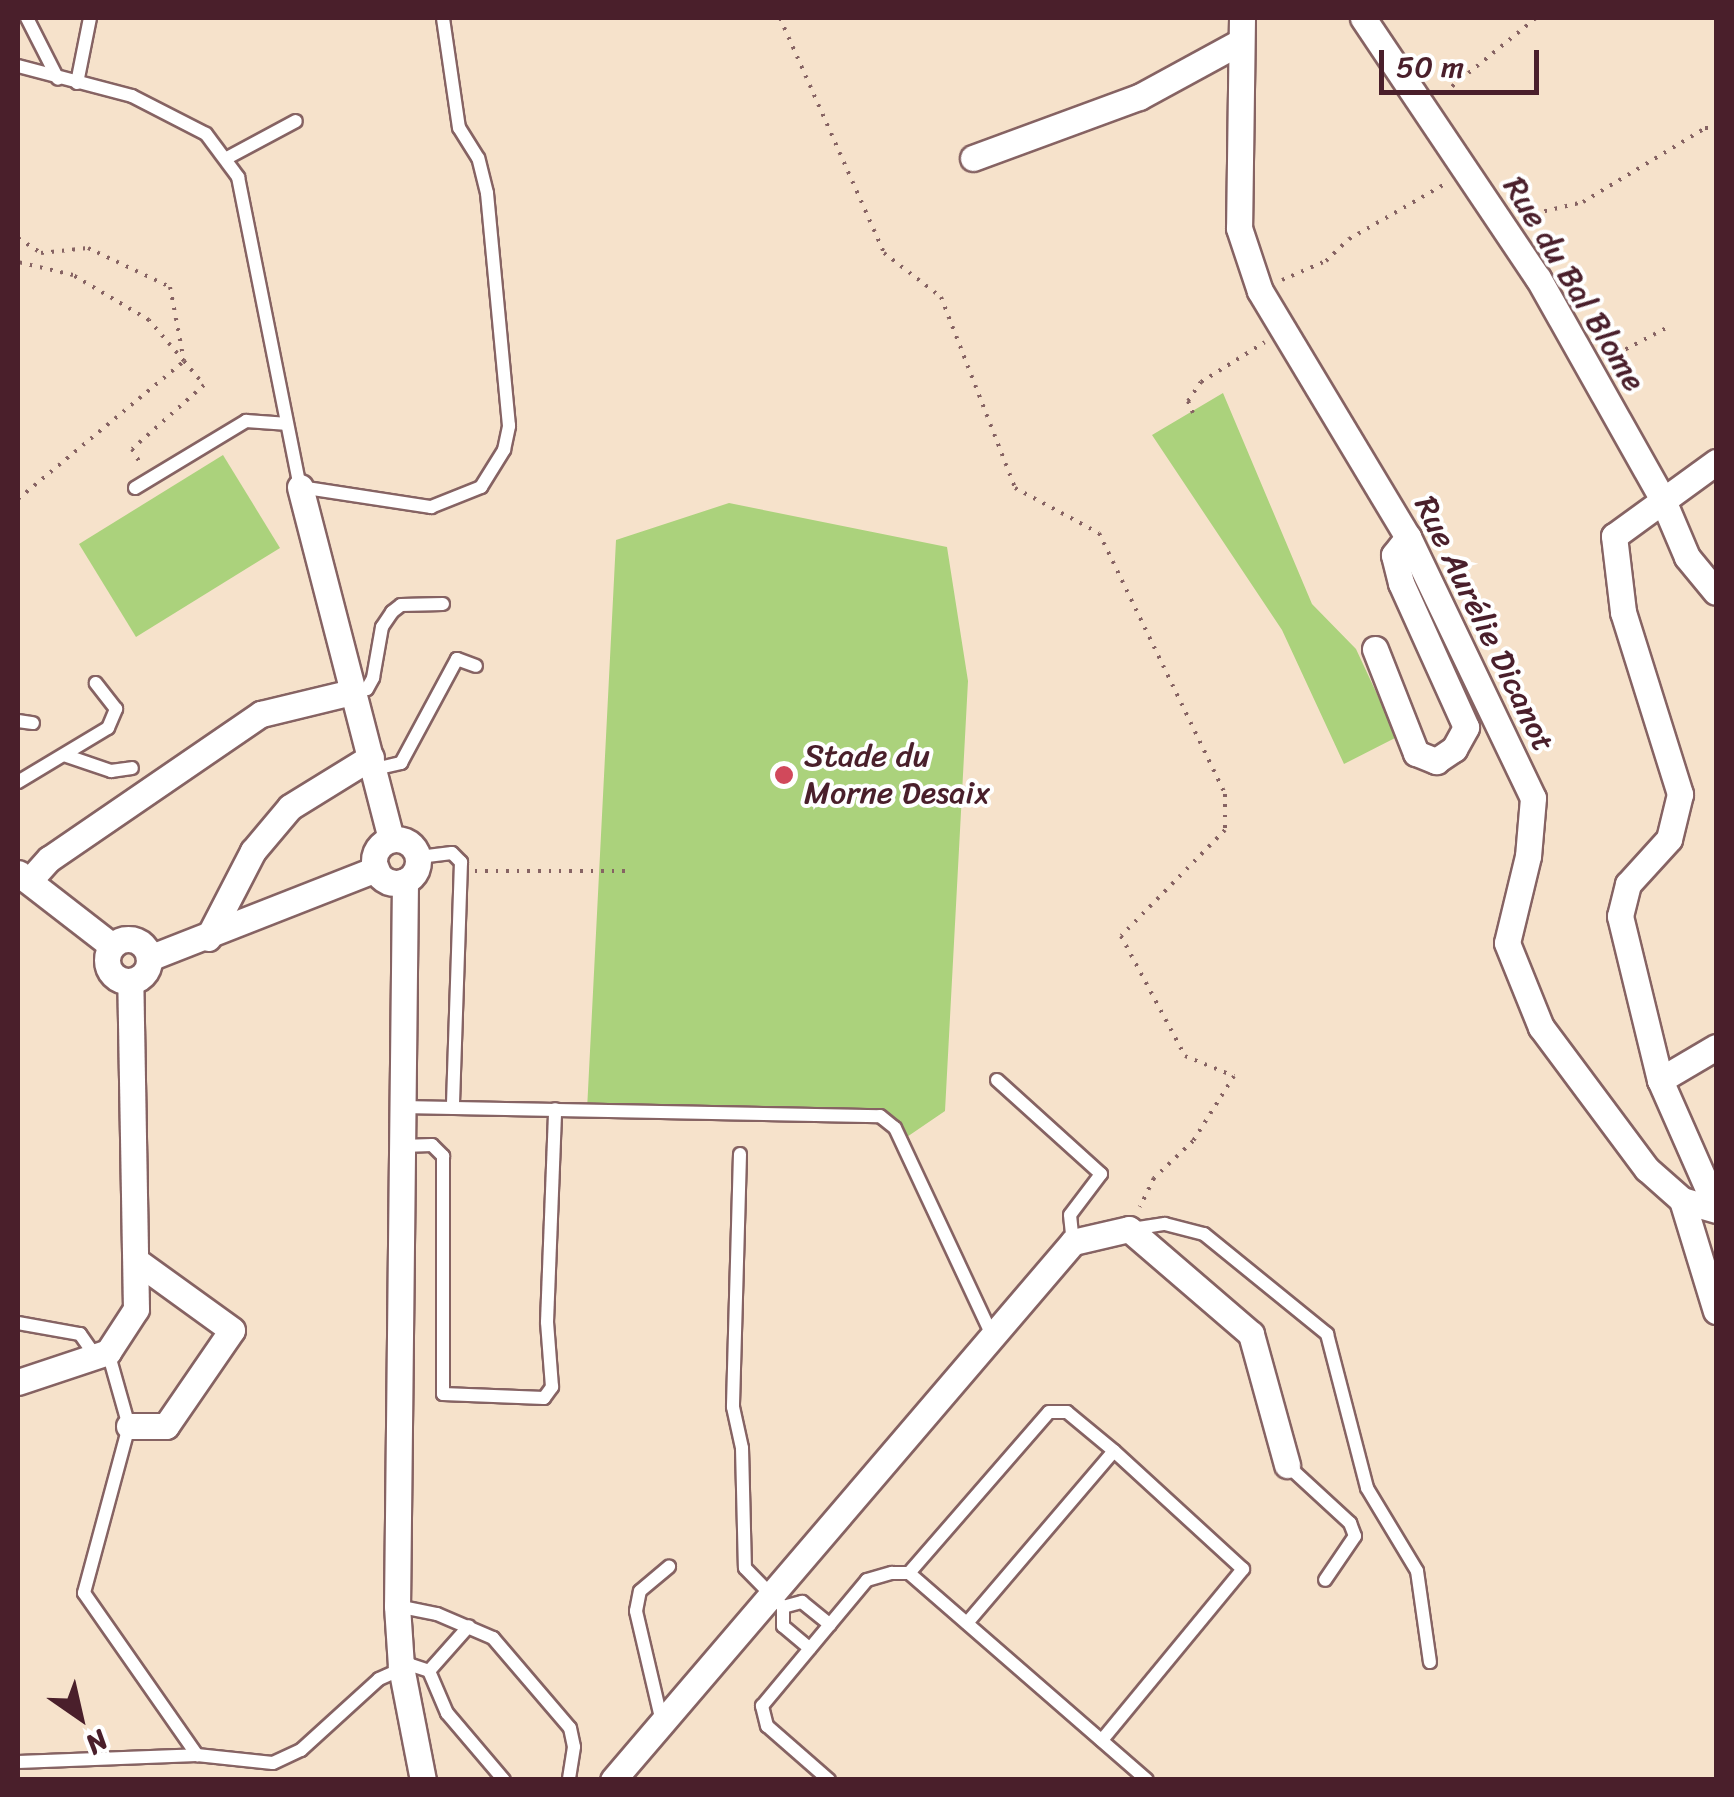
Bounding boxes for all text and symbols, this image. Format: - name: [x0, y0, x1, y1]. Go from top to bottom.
- scale bar: [1384, 30, 1544, 92]
- text: 50 m: [1396, 40, 1464, 94]
- street label: Rue du Bal Blome: [1495, 170, 1653, 398]
- street label: Rue Aurélie Dicanot: [1406, 491, 1562, 757]
- place label: Stade du Morne Desaix: [804, 738, 993, 813]
- marker: Stade du Morne Desaix: [773, 764, 795, 786]
- north arrow: [30, 1667, 130, 1767]
- text: N: [75, 1717, 119, 1768]

